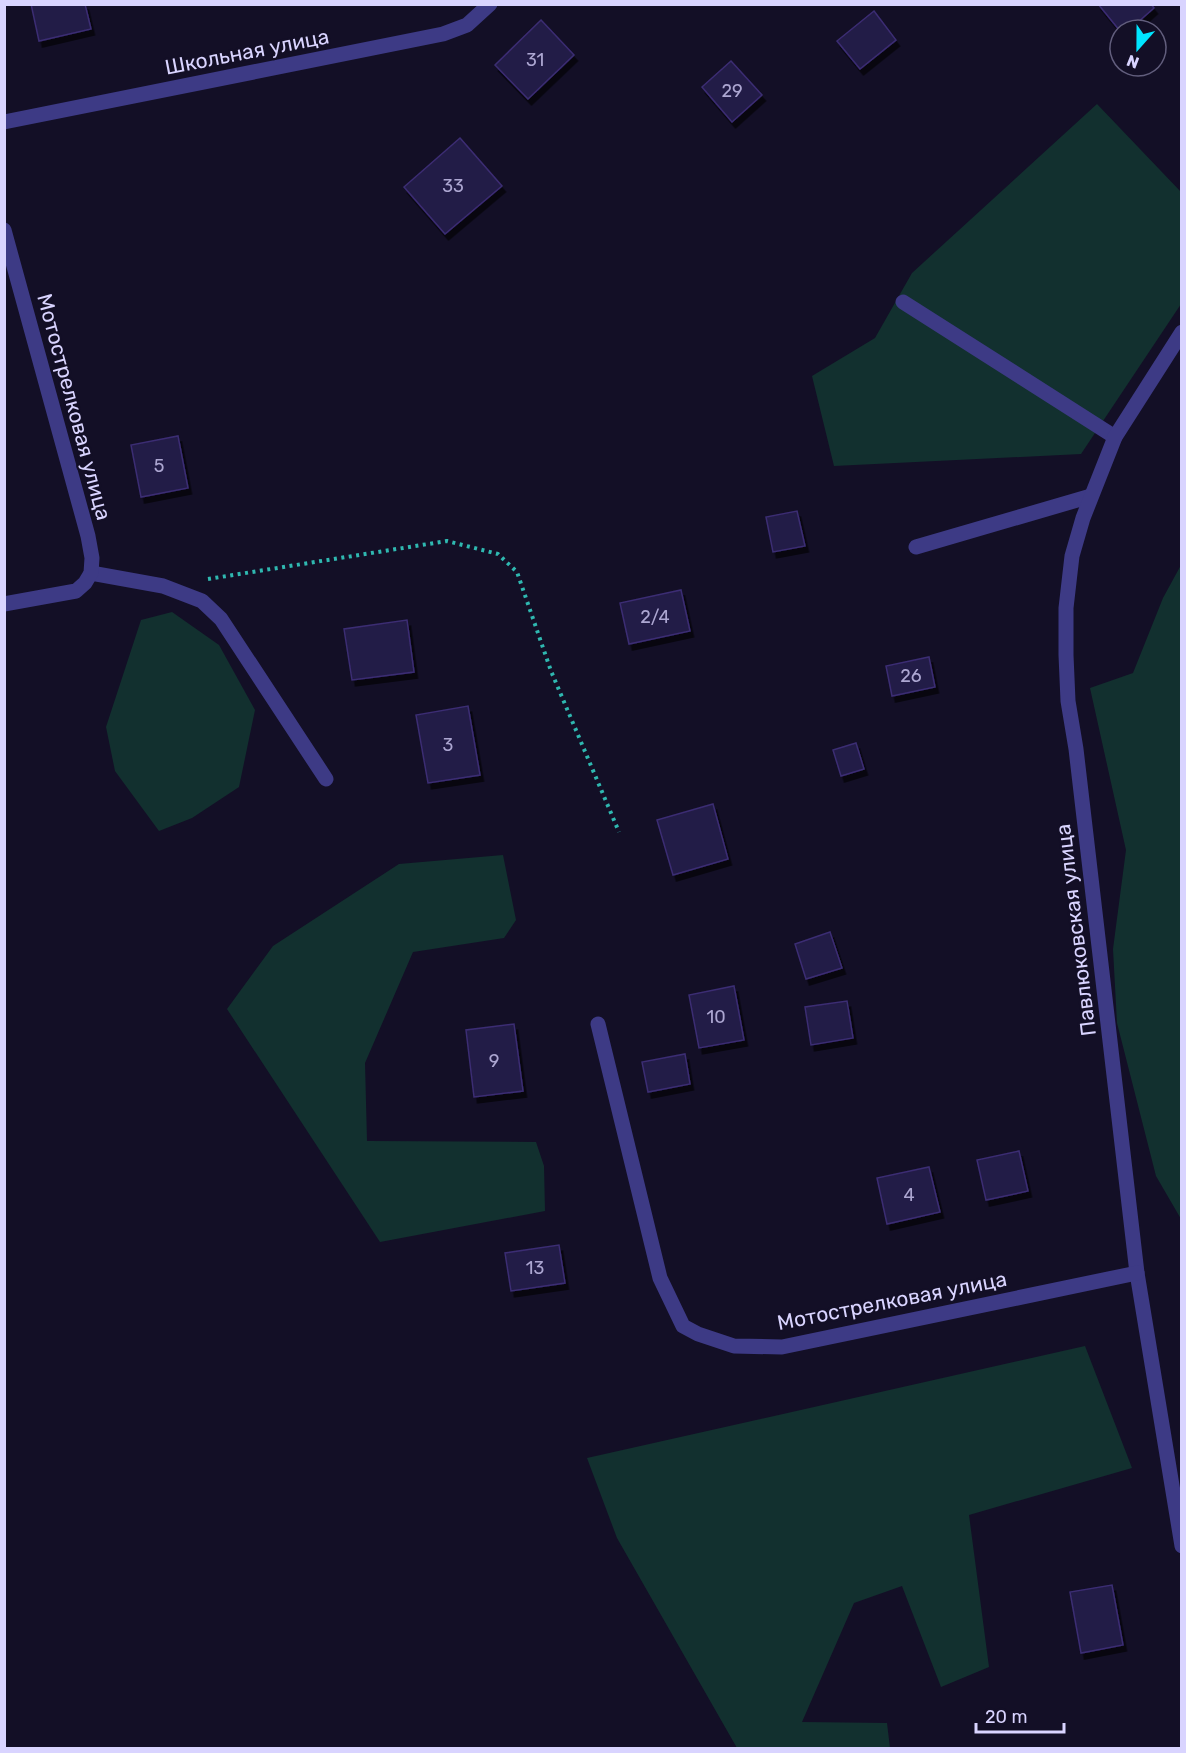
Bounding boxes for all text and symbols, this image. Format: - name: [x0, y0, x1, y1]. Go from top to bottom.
- north arrow: [1108, 18, 1168, 78]
- street label: Школьная улица: [163, 23, 331, 80]
- house number: 31: [526, 49, 544, 71]
- text: N: [1124, 51, 1142, 72]
- house number: 29: [721, 80, 743, 102]
- house number: 33: [442, 175, 464, 197]
- street label: Мотострелковая улица: [32, 291, 117, 523]
- house number: 5: [154, 455, 164, 477]
- house number: 2/4: [640, 606, 670, 628]
- house number: 26: [900, 665, 922, 687]
- house number: 3: [443, 734, 453, 756]
- street label: Павлюковская улица: [1050, 823, 1101, 1037]
- house number: 10: [706, 1006, 726, 1028]
- house number: 9: [489, 1050, 499, 1072]
- house number: 4: [903, 1184, 915, 1206]
- house number: 13: [526, 1257, 544, 1279]
- street label: Мотострелковая улица: [775, 1266, 1009, 1335]
- scale bar: [976, 1696, 1064, 1734]
- text: 20 m: [985, 1706, 1027, 1728]

